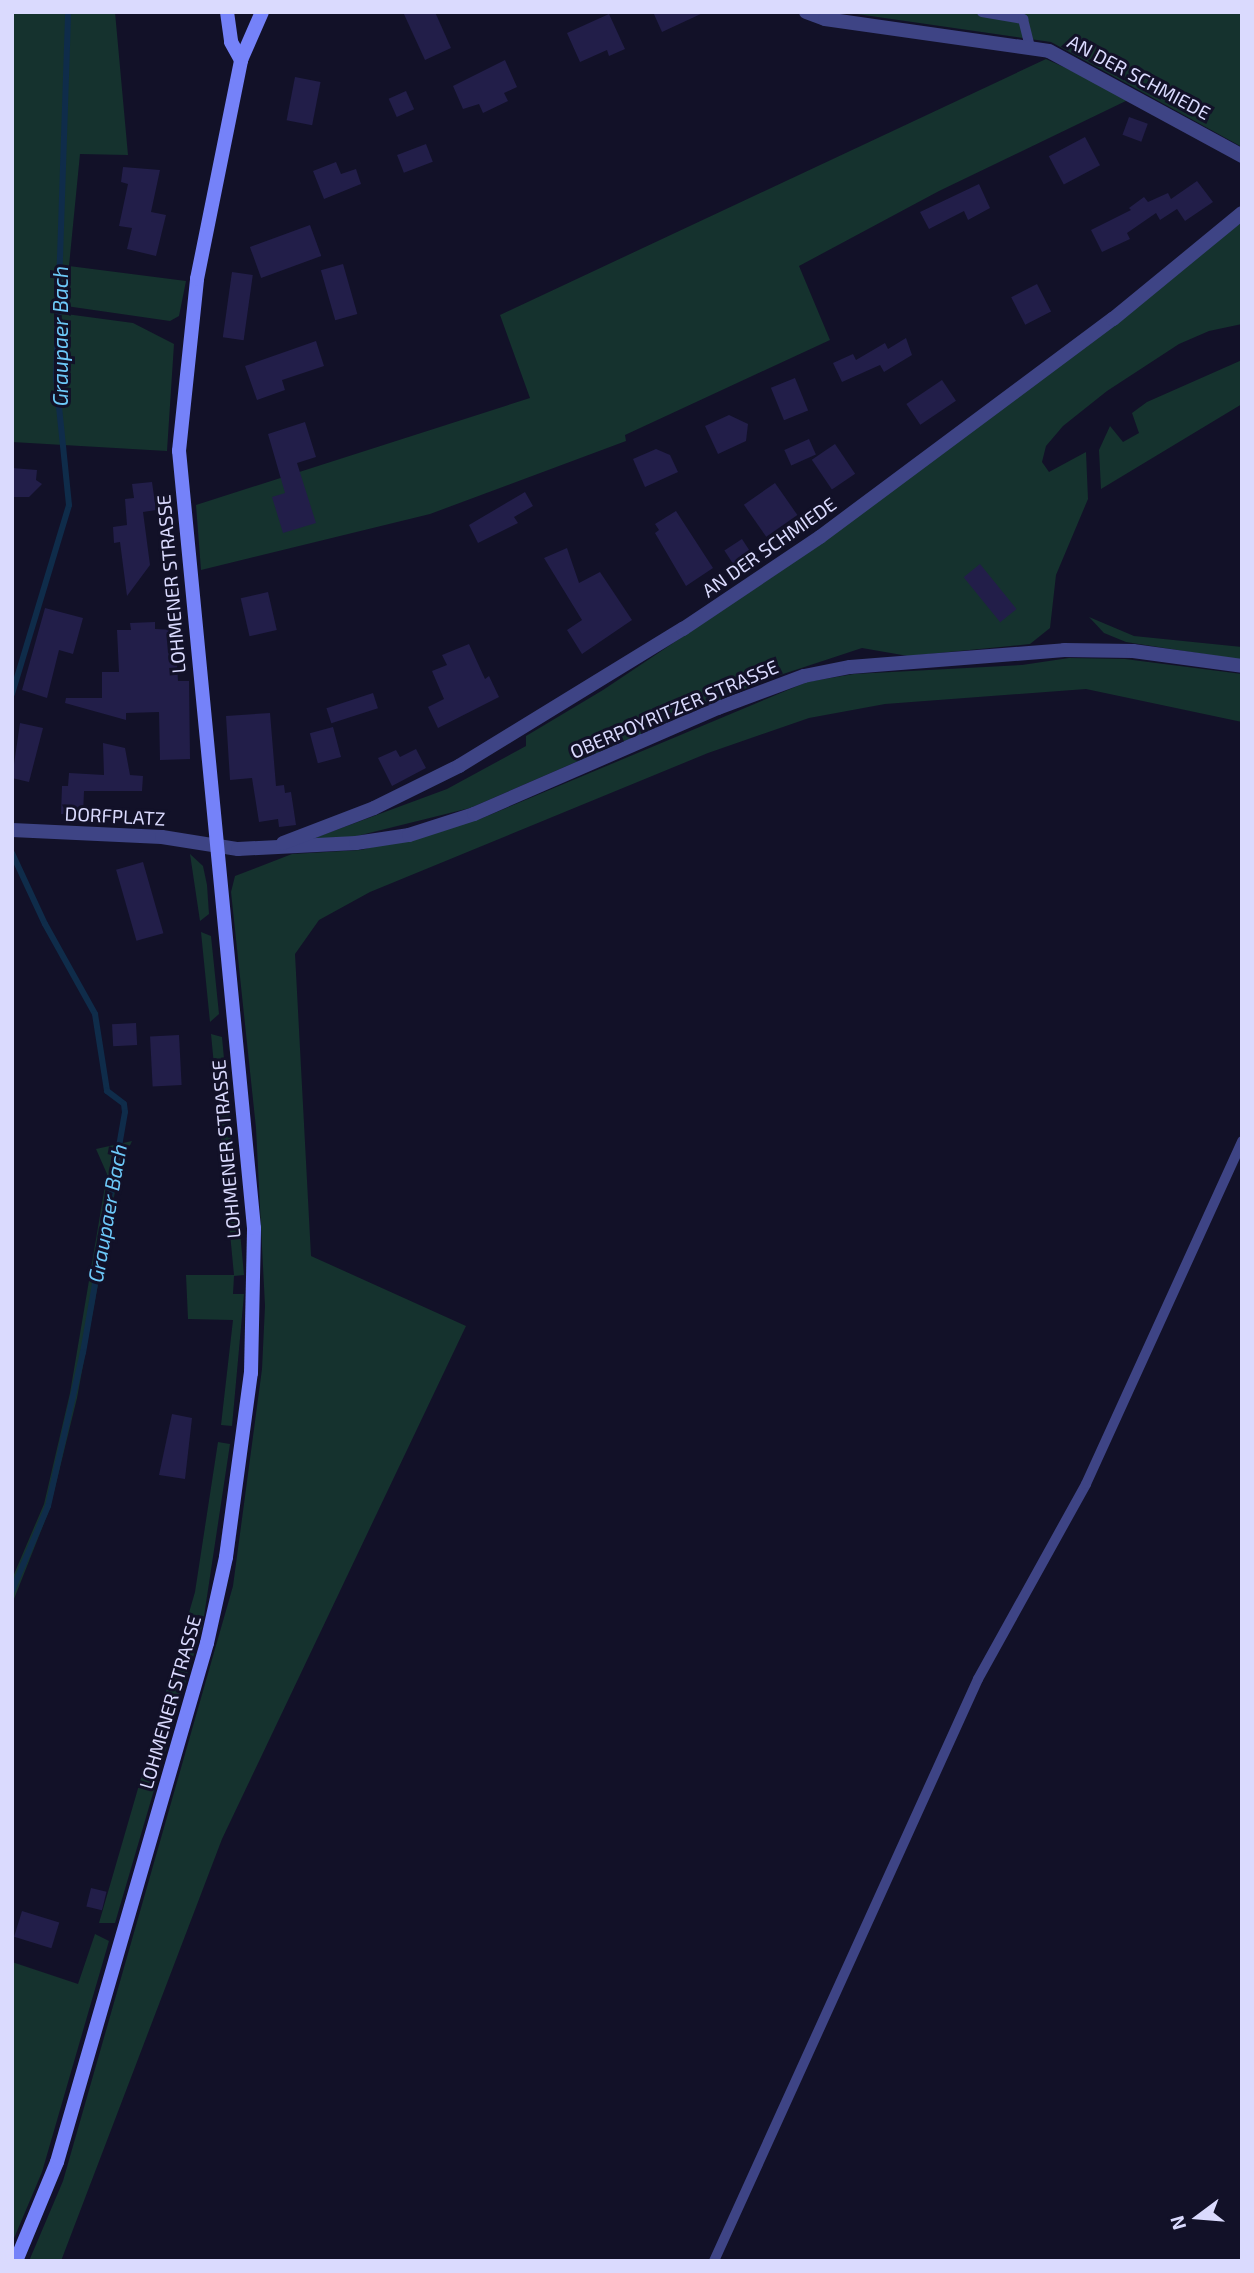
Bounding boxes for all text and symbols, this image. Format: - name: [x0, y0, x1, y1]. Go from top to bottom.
- street label: AN DER SCHMIEDE: [1064, 30, 1214, 124]
- water label: Graupaer Bach: [47, 266, 73, 406]
- street label: AN DER SCHMIEDE: [698, 492, 840, 602]
- street label: LOHMENER STRASSE: [152, 494, 190, 674]
- street label: OBERPOYRITZER STRASSE: [567, 655, 781, 763]
- street label: DORFPLATZ: [64, 802, 166, 830]
- street label: LOHMENER STRASSE: [207, 1059, 245, 1239]
- water label: Graupaer Bach: [82, 1141, 132, 1285]
- street label: LOHMENER STRASSE: [134, 1613, 206, 1791]
- north arrow: [1163, 2182, 1233, 2252]
- text: N: [1164, 2213, 1190, 2233]

